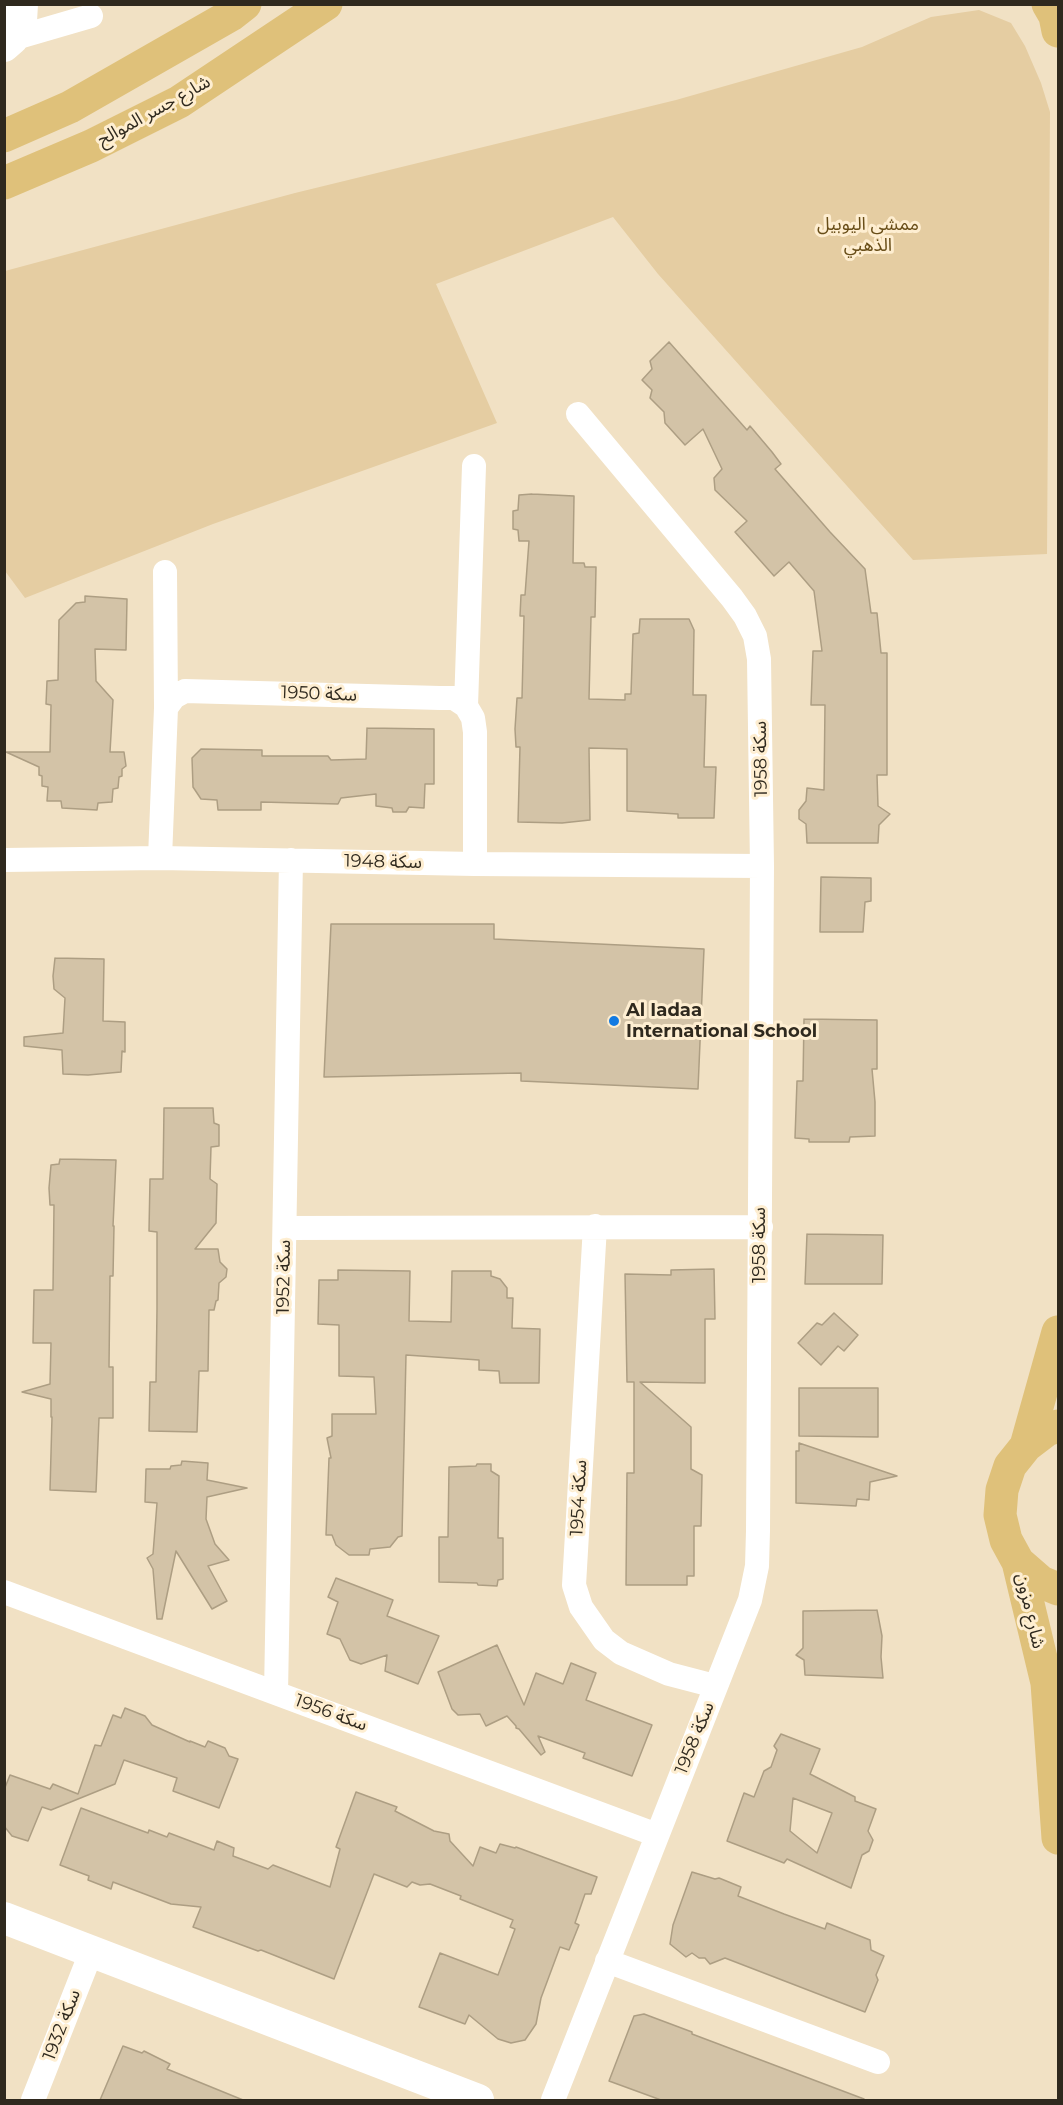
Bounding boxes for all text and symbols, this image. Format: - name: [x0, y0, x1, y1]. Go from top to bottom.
- street label: شارع جسر الموالح: [94, 71, 214, 151]
- park label: ممشى اليوبيل الذهبي: [817, 214, 919, 256]
- street label: سكة 1950: [281, 682, 357, 706]
- street label: سكة 1958: [750, 721, 772, 797]
- street label: سكة 1948: [344, 851, 422, 873]
- place label: Al Iadaa International School: [626, 1000, 817, 1042]
- marker: Al Iadaa International School: [607, 1014, 621, 1028]
- street label: سكة 1958: [749, 1207, 771, 1283]
- street label: سكة 1952: [273, 1240, 295, 1314]
- street label: سكة 1954: [566, 1459, 592, 1537]
- street label: شارع مزون: [1011, 1571, 1049, 1651]
- street label: سكة 1956: [292, 1690, 370, 1736]
- street label: سكة 1958: [671, 1699, 719, 1777]
- street label: سكة 1932: [39, 1986, 85, 2064]

